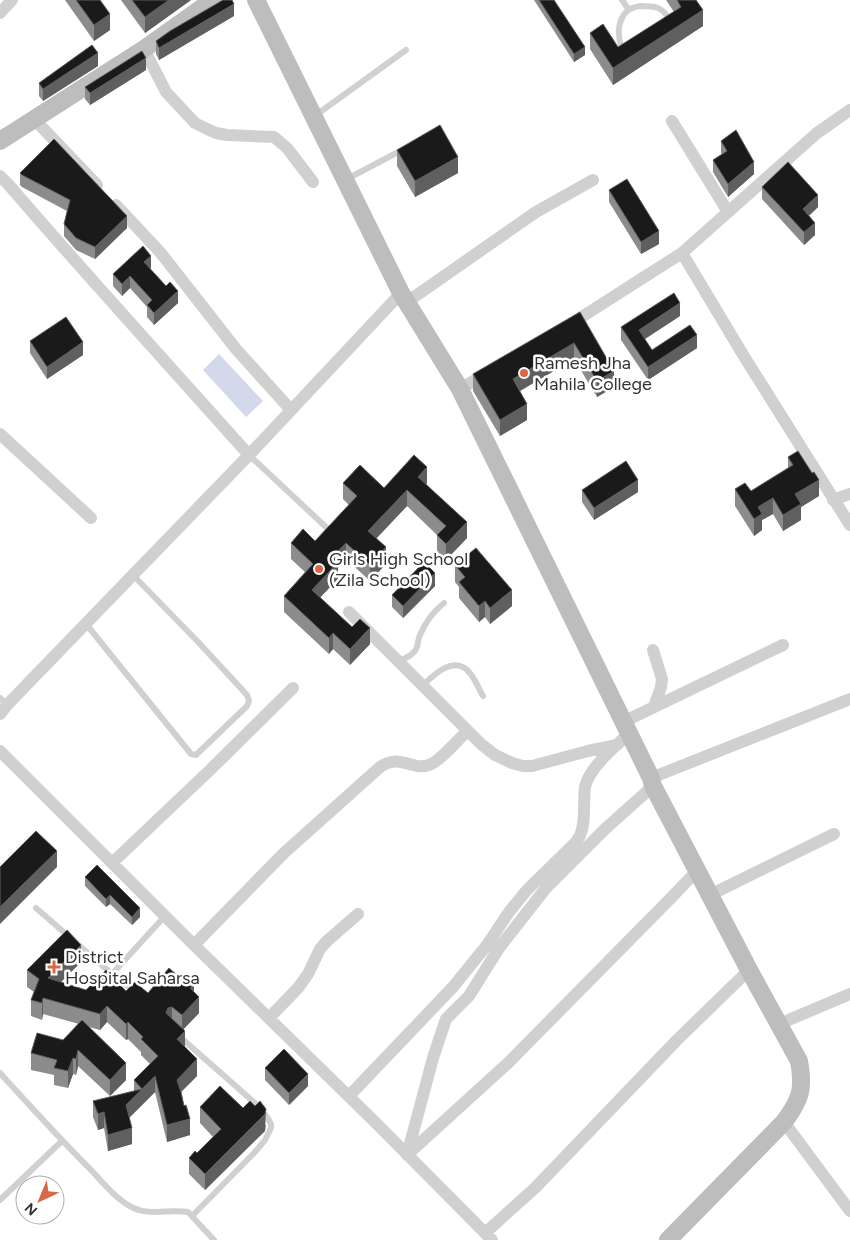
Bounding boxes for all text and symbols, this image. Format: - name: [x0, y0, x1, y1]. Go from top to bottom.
- place label: Ramesh Jha Mahila College: [534, 352, 652, 395]
- marker: Ramesh Jha Mahila College: [518, 367, 530, 379]
- place label: Girls High School (Zila School): [329, 548, 468, 591]
- marker: Girls High School (Zila School): [313, 563, 325, 575]
- place label: District Hospital Saharsa: [65, 946, 200, 989]
- marker: District Hospital Saharsa: [47, 960, 61, 974]
- north arrow: [15, 1175, 65, 1225]
- text: N: [22, 1199, 41, 1219]

